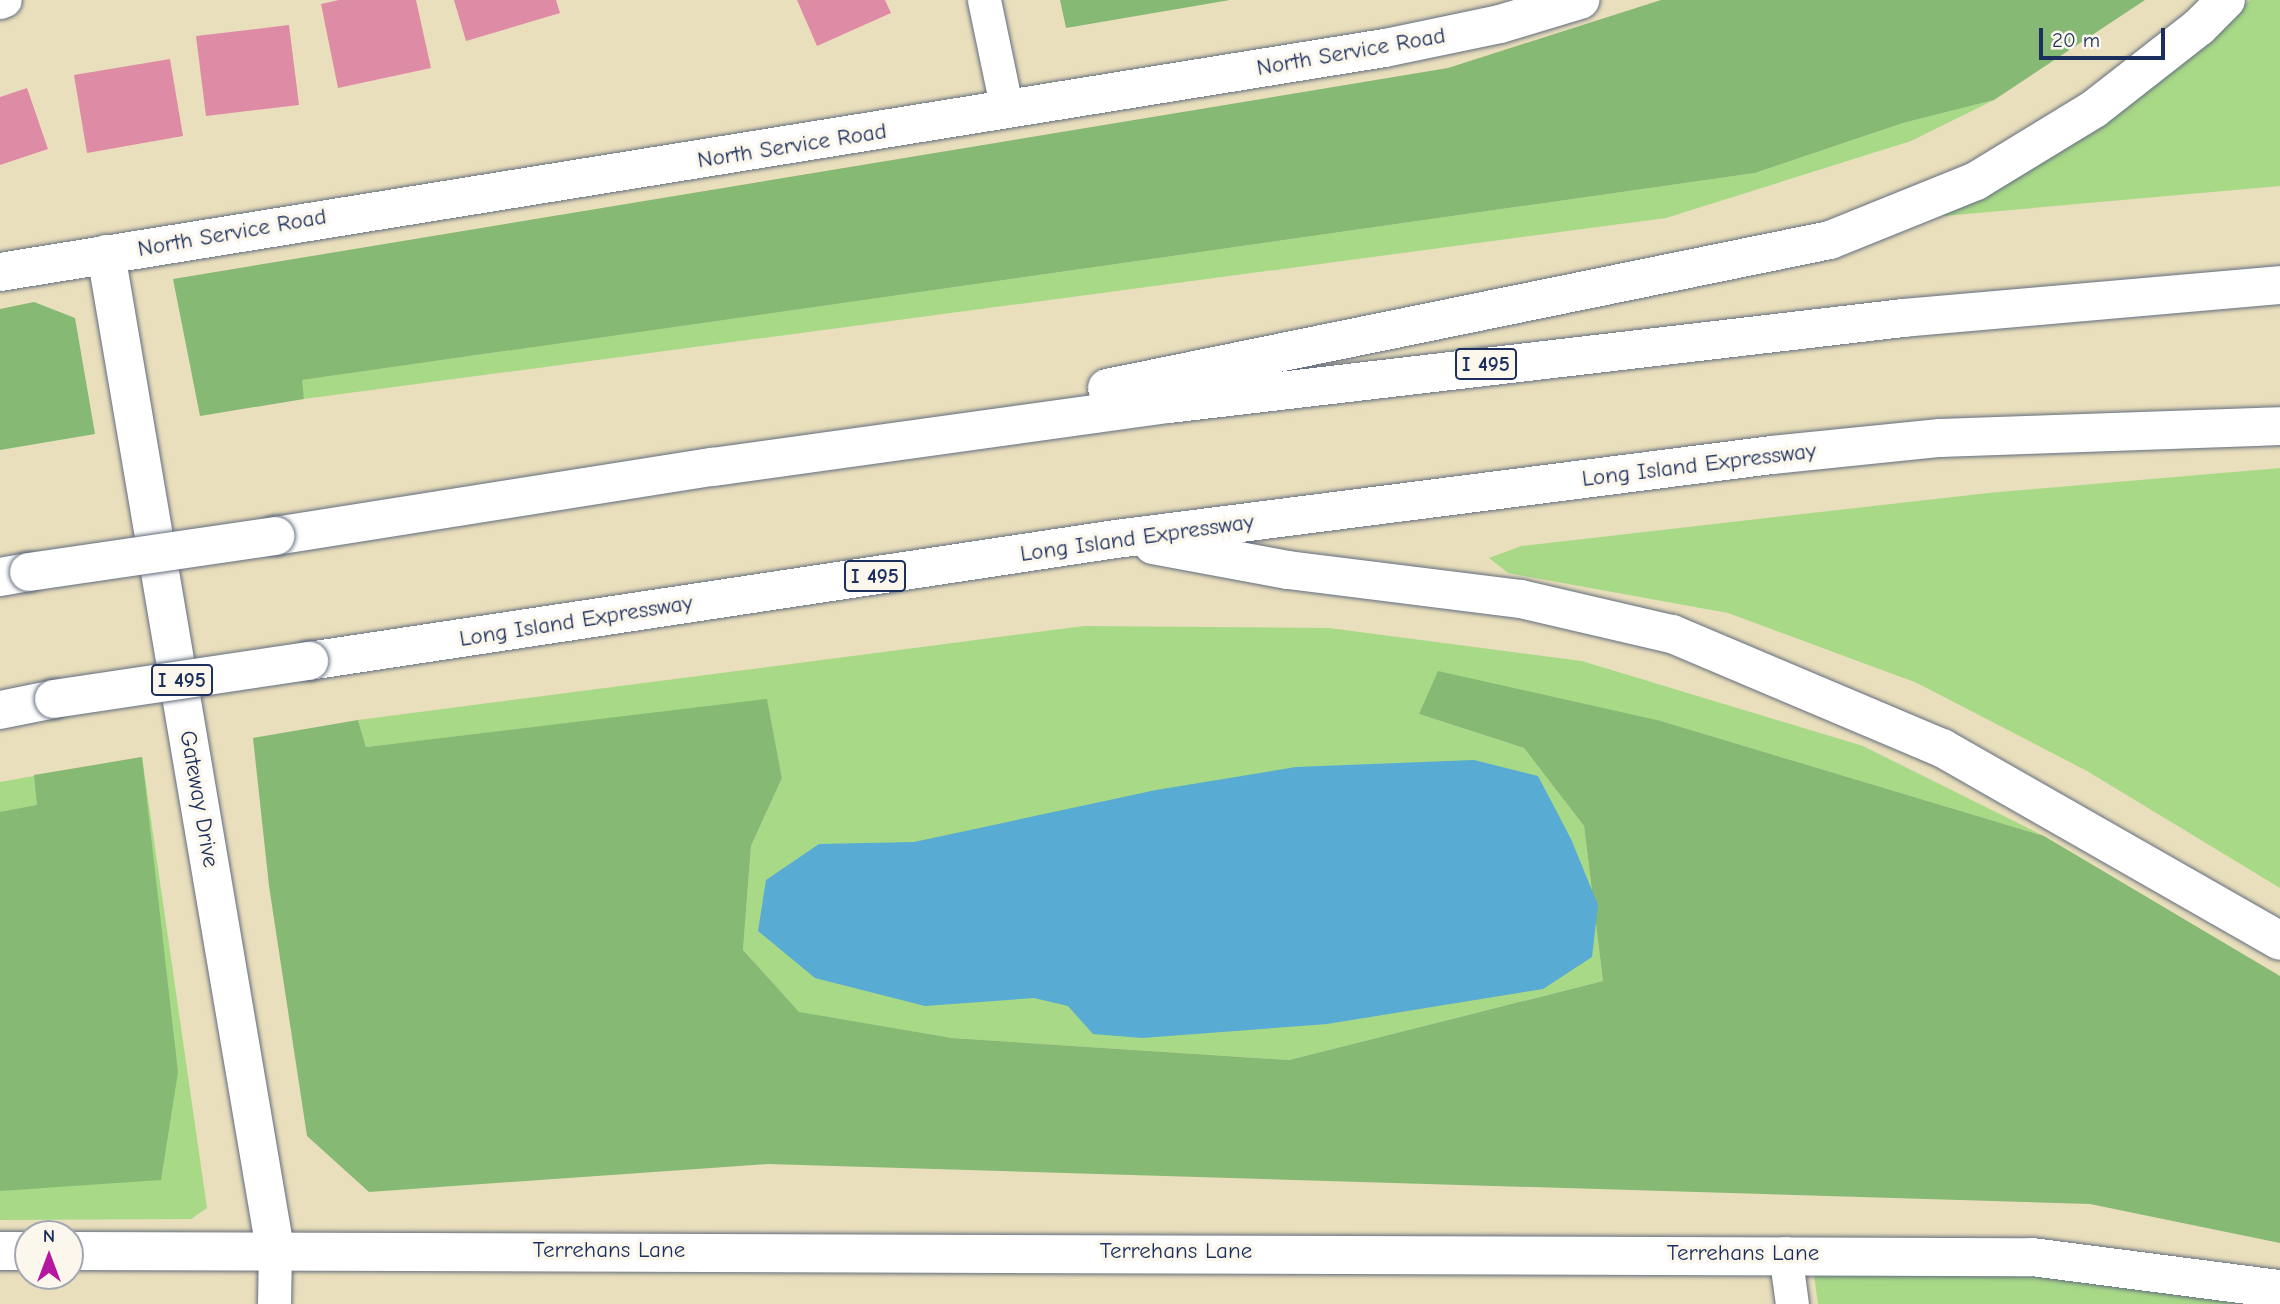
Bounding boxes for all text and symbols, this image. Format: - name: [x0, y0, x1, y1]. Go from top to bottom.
- scale bar: [2042, 14, 2168, 58]
- street label: North Service Road: [1254, 22, 1448, 82]
- text: 20 m: [2052, 28, 2100, 52]
- street label: North Service Road: [695, 117, 889, 175]
- street label: North Service Road: [135, 203, 329, 263]
- road number: I 495: [1454, 346, 1518, 382]
- street label: Long Island Expressway: [1580, 437, 1818, 493]
- street label: Long Island Expressway: [1018, 508, 1256, 568]
- road number: I 495: [844, 558, 906, 594]
- street label: Long Island Expressway: [457, 589, 695, 653]
- road number: I 495: [150, 662, 214, 698]
- street label: Gateway Drive: [173, 728, 225, 870]
- north arrow: [14, 1220, 84, 1290]
- text: N: [43, 1225, 55, 1247]
- street label: Terrehans Lane: [533, 1236, 685, 1264]
- street label: Terrehans Lane: [1100, 1237, 1252, 1265]
- street label: Terrehans Lane: [1667, 1239, 1819, 1267]

